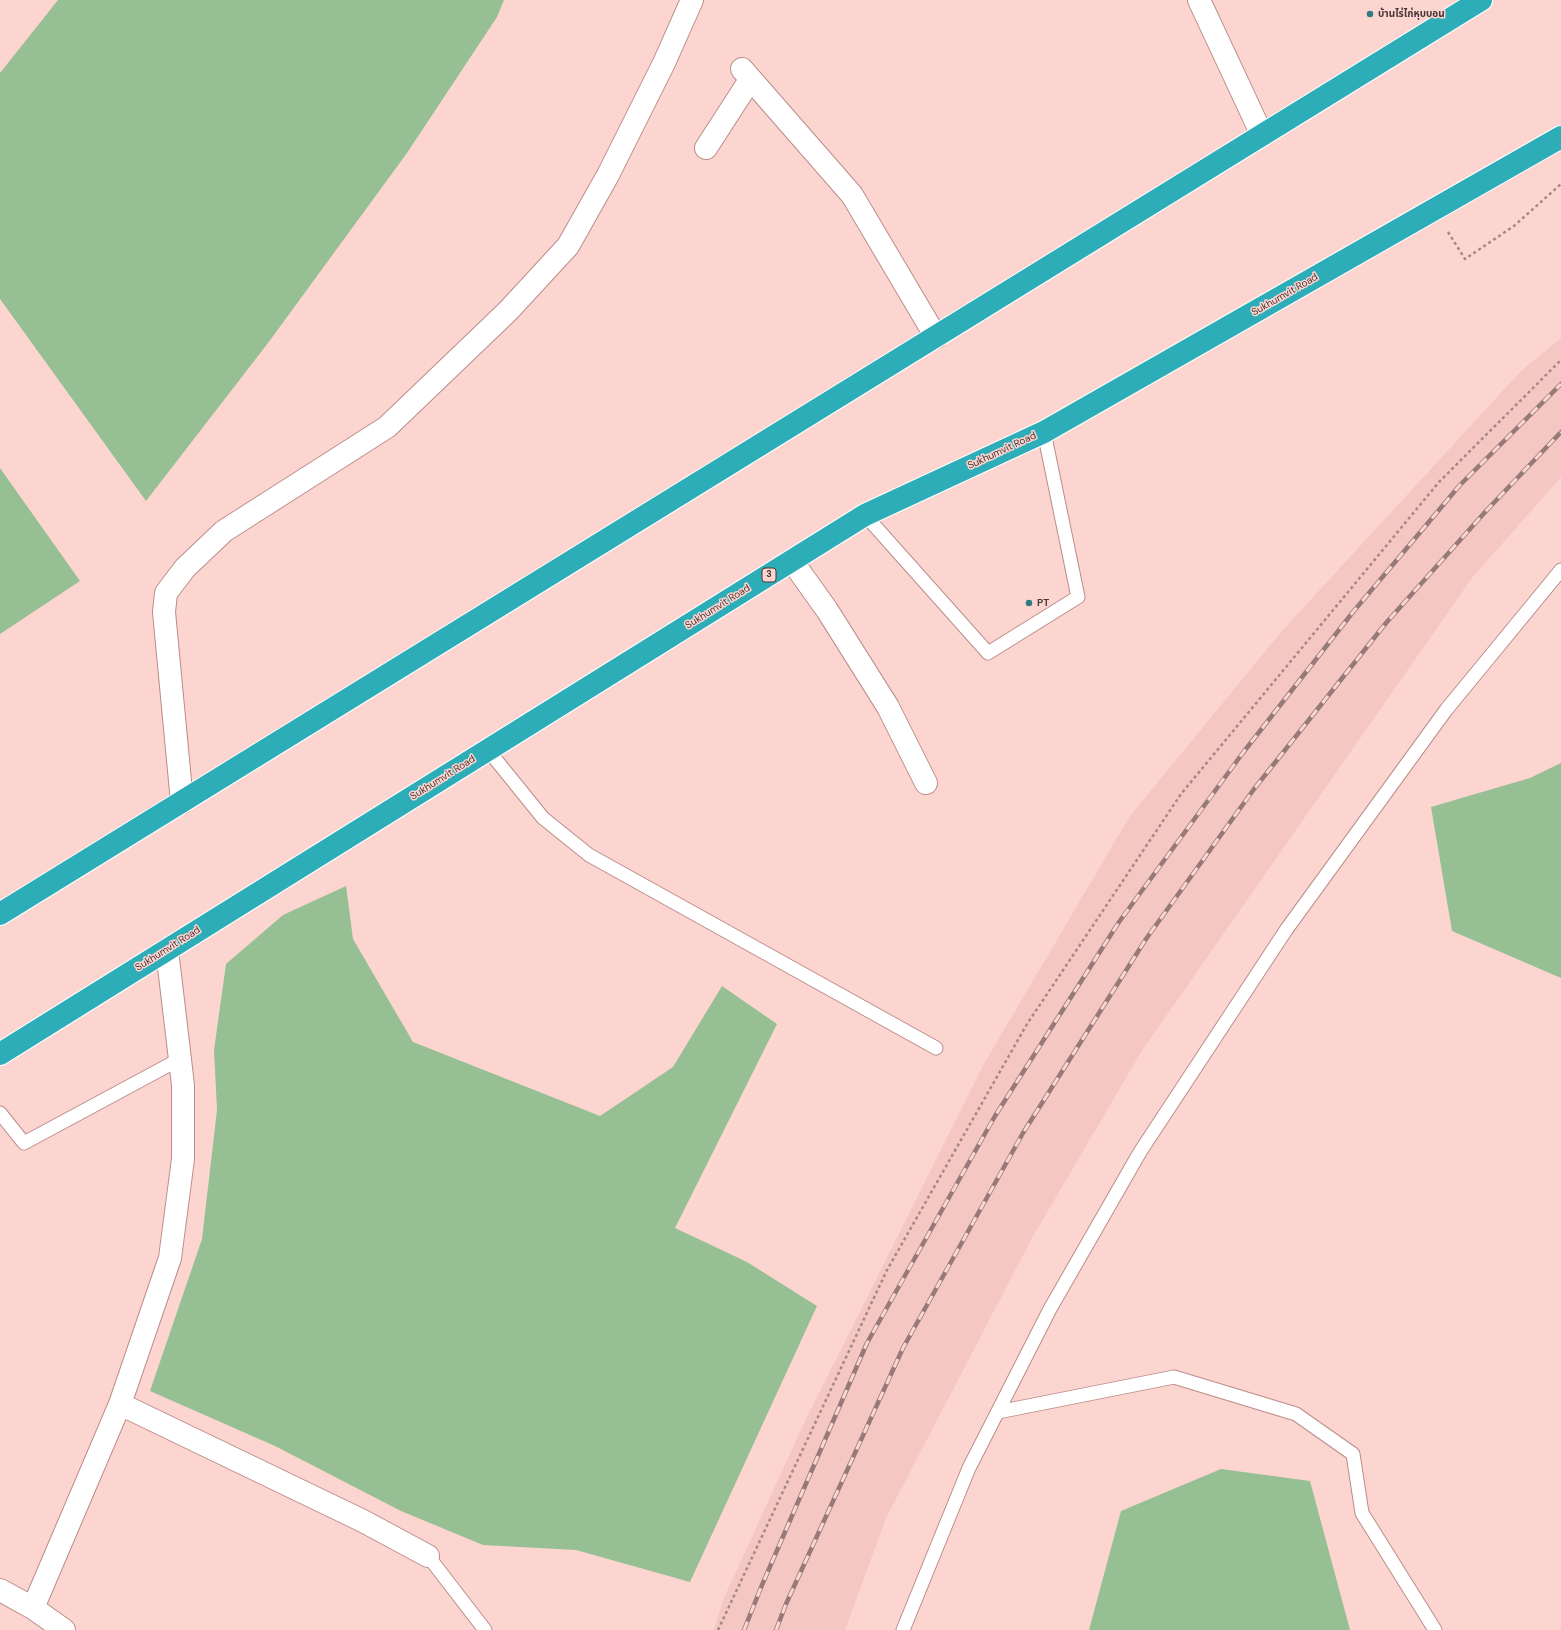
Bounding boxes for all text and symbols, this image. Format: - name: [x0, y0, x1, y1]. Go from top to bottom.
- place label: บ้านไร่ไก่หุบบอน: [1378, 8, 1445, 20]
- marker: บ้านไร่ไก่หุบบอน: [1365, 9, 1375, 19]
- street label: Sukhumvit Road: [1250, 271, 1320, 319]
- street label: Sukhumvit Road: [966, 430, 1038, 472]
- road number: 3: [762, 568, 776, 582]
- street label: Sukhumvit Road: [683, 582, 753, 632]
- place label: PT: [1037, 597, 1049, 609]
- marker: PT: [1024, 598, 1034, 608]
- street label: Sukhumvit Road: [408, 753, 478, 803]
- street label: Sukhumvit Road: [133, 924, 203, 974]

